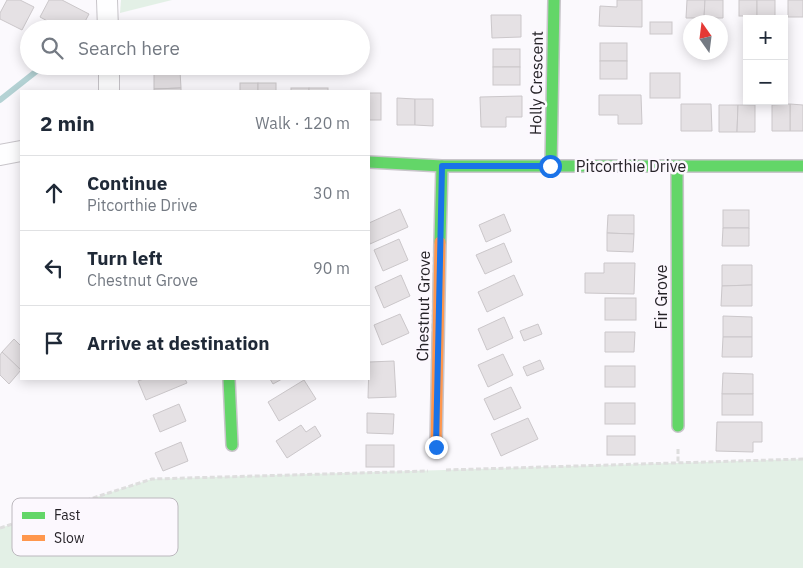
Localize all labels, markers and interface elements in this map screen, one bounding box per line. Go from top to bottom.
north arrow [683,15,728,60]
map controls [743,15,788,105]
button: + [743,15,788,60]
search box [20,20,370,75]
street label: Holly Crescent [525,31,547,135]
icon: search [38,34,66,62]
text: Search here [78,36,180,60]
button: − [743,60,788,105]
text: 2 min [40,109,95,137]
text: Walk · 120 m [255,113,350,133]
route start [539,155,562,178]
street label: Pitcorthie Drive [576,156,686,176]
text: Continue [87,171,167,195]
icon: ahead [40,179,68,207]
text: 30 m [313,183,350,203]
text: Pitcorthie Drive [87,195,198,215]
text: Turn left [87,246,163,270]
street label: Chestnut Grove [412,250,434,362]
icon: left [40,254,68,282]
text: 90 m [313,258,350,278]
street label: Fir Grove [651,264,671,329]
text: Chestnut Grove [87,270,198,290]
icon: arrive [40,329,68,357]
text: Arrive at destination [87,331,270,355]
route end [425,436,448,459]
legend [12,498,178,556]
text: Fast [54,506,80,524]
text: Slow [54,529,85,547]

